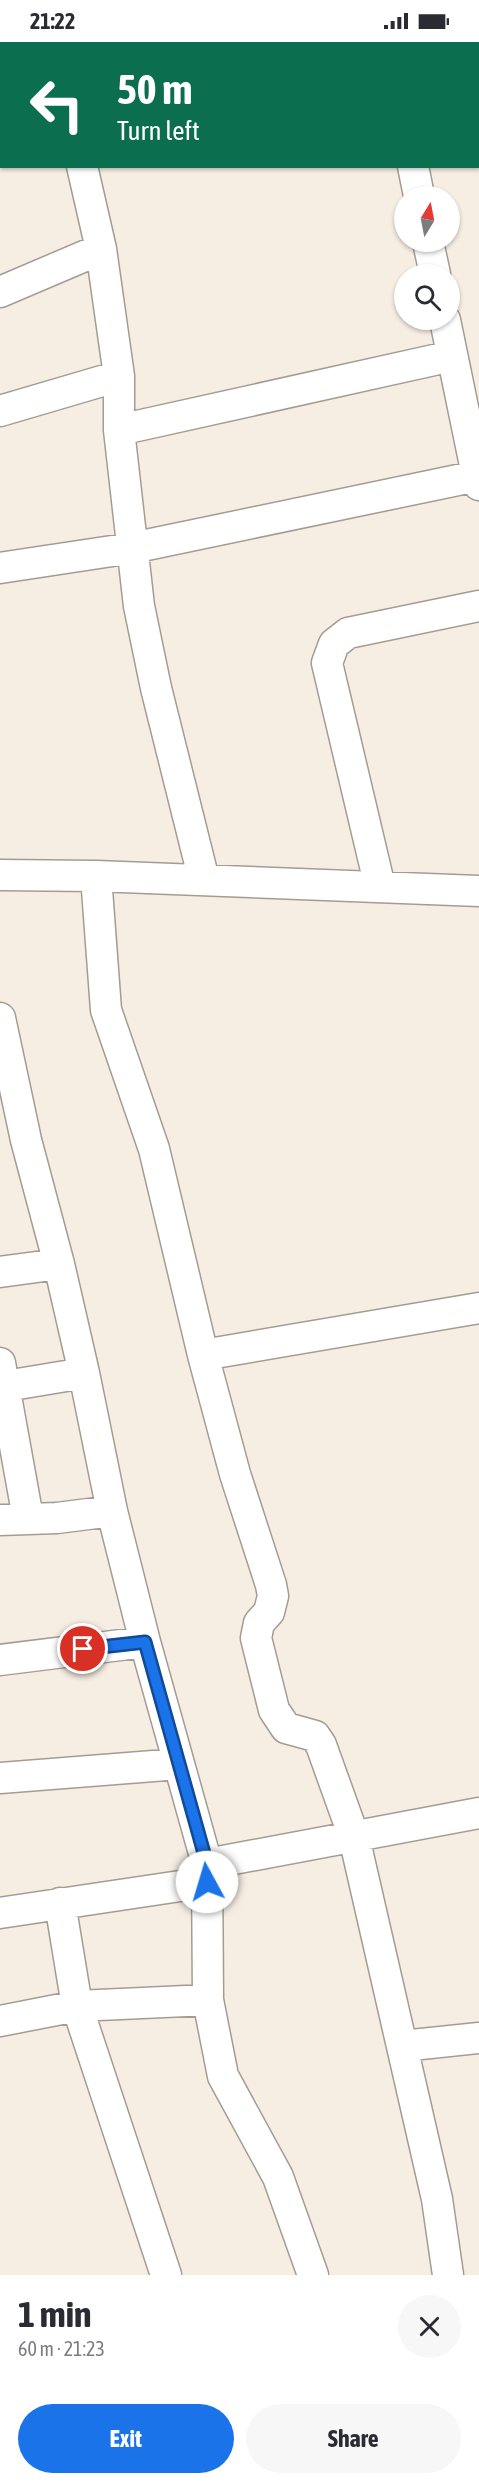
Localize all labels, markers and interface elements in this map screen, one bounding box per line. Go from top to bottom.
text: 21:22 [30,8,75,34]
text: 50 m [117,65,192,113]
icon: left [18,66,96,144]
text: Turn left [117,115,200,146]
north arrow [394,186,460,252]
map controls [394,186,460,330]
button: search [394,264,460,330]
pin [57,1623,108,1674]
icon: arrive [66,1632,99,1665]
position arrow [175,1850,239,1914]
text: 1 min [18,2293,92,2335]
button: close [398,2295,461,2358]
text: 60 m · 21:23 [18,2337,105,2360]
button: Exit [18,2404,234,2473]
button: Share [246,2404,461,2473]

